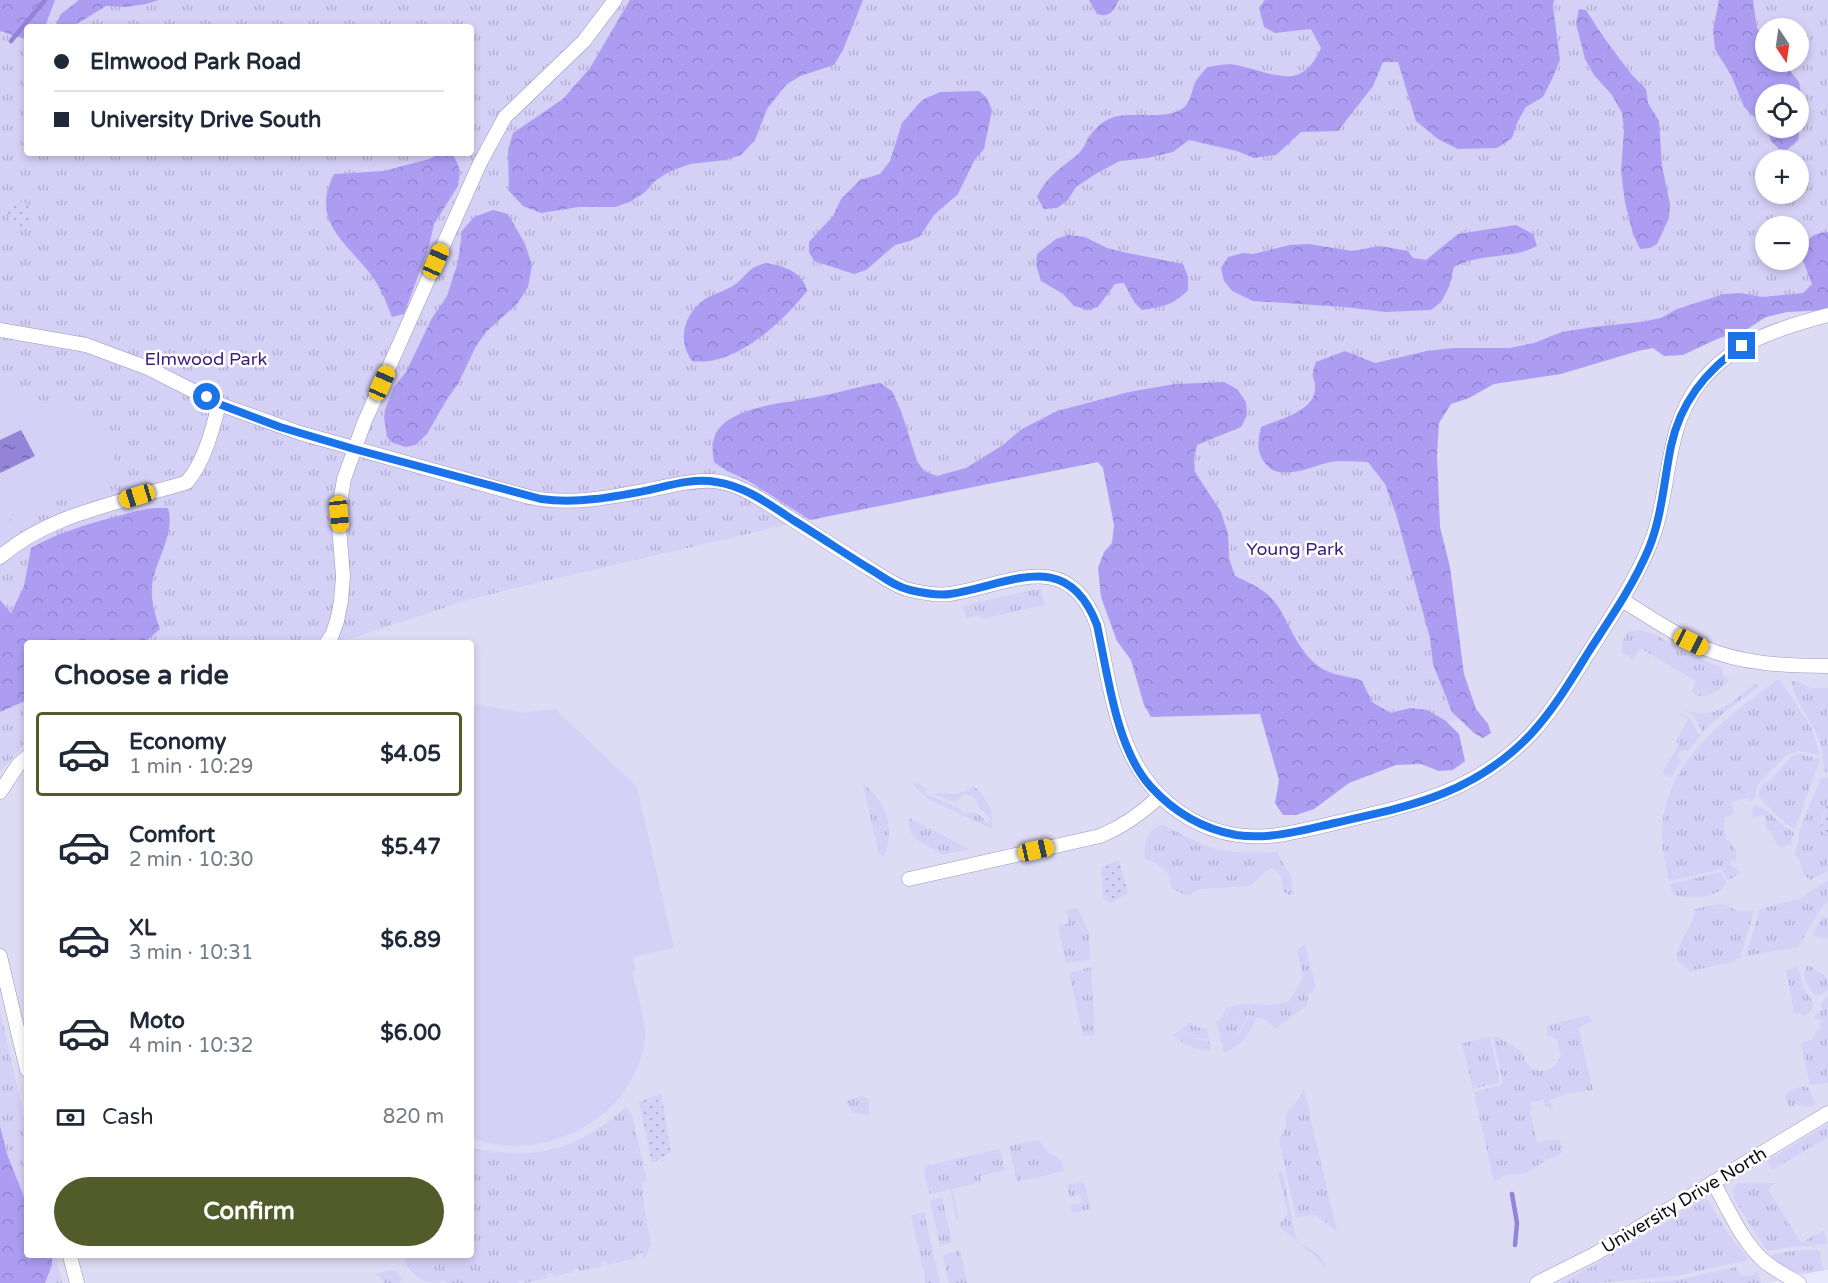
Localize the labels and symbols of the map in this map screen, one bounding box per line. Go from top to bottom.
north arrow [1755,18,1809,72]
car [420,241,452,281]
route end [1728,332,1755,359]
park label: Elmwood Park [145,348,268,370]
car [366,363,398,403]
route start [193,383,220,410]
car [117,482,157,510]
car [328,495,350,533]
park label: Young Park [1246,538,1344,560]
car [1671,626,1711,658]
car [1016,837,1056,863]
street label: University Drive North [1598,1142,1770,1258]

